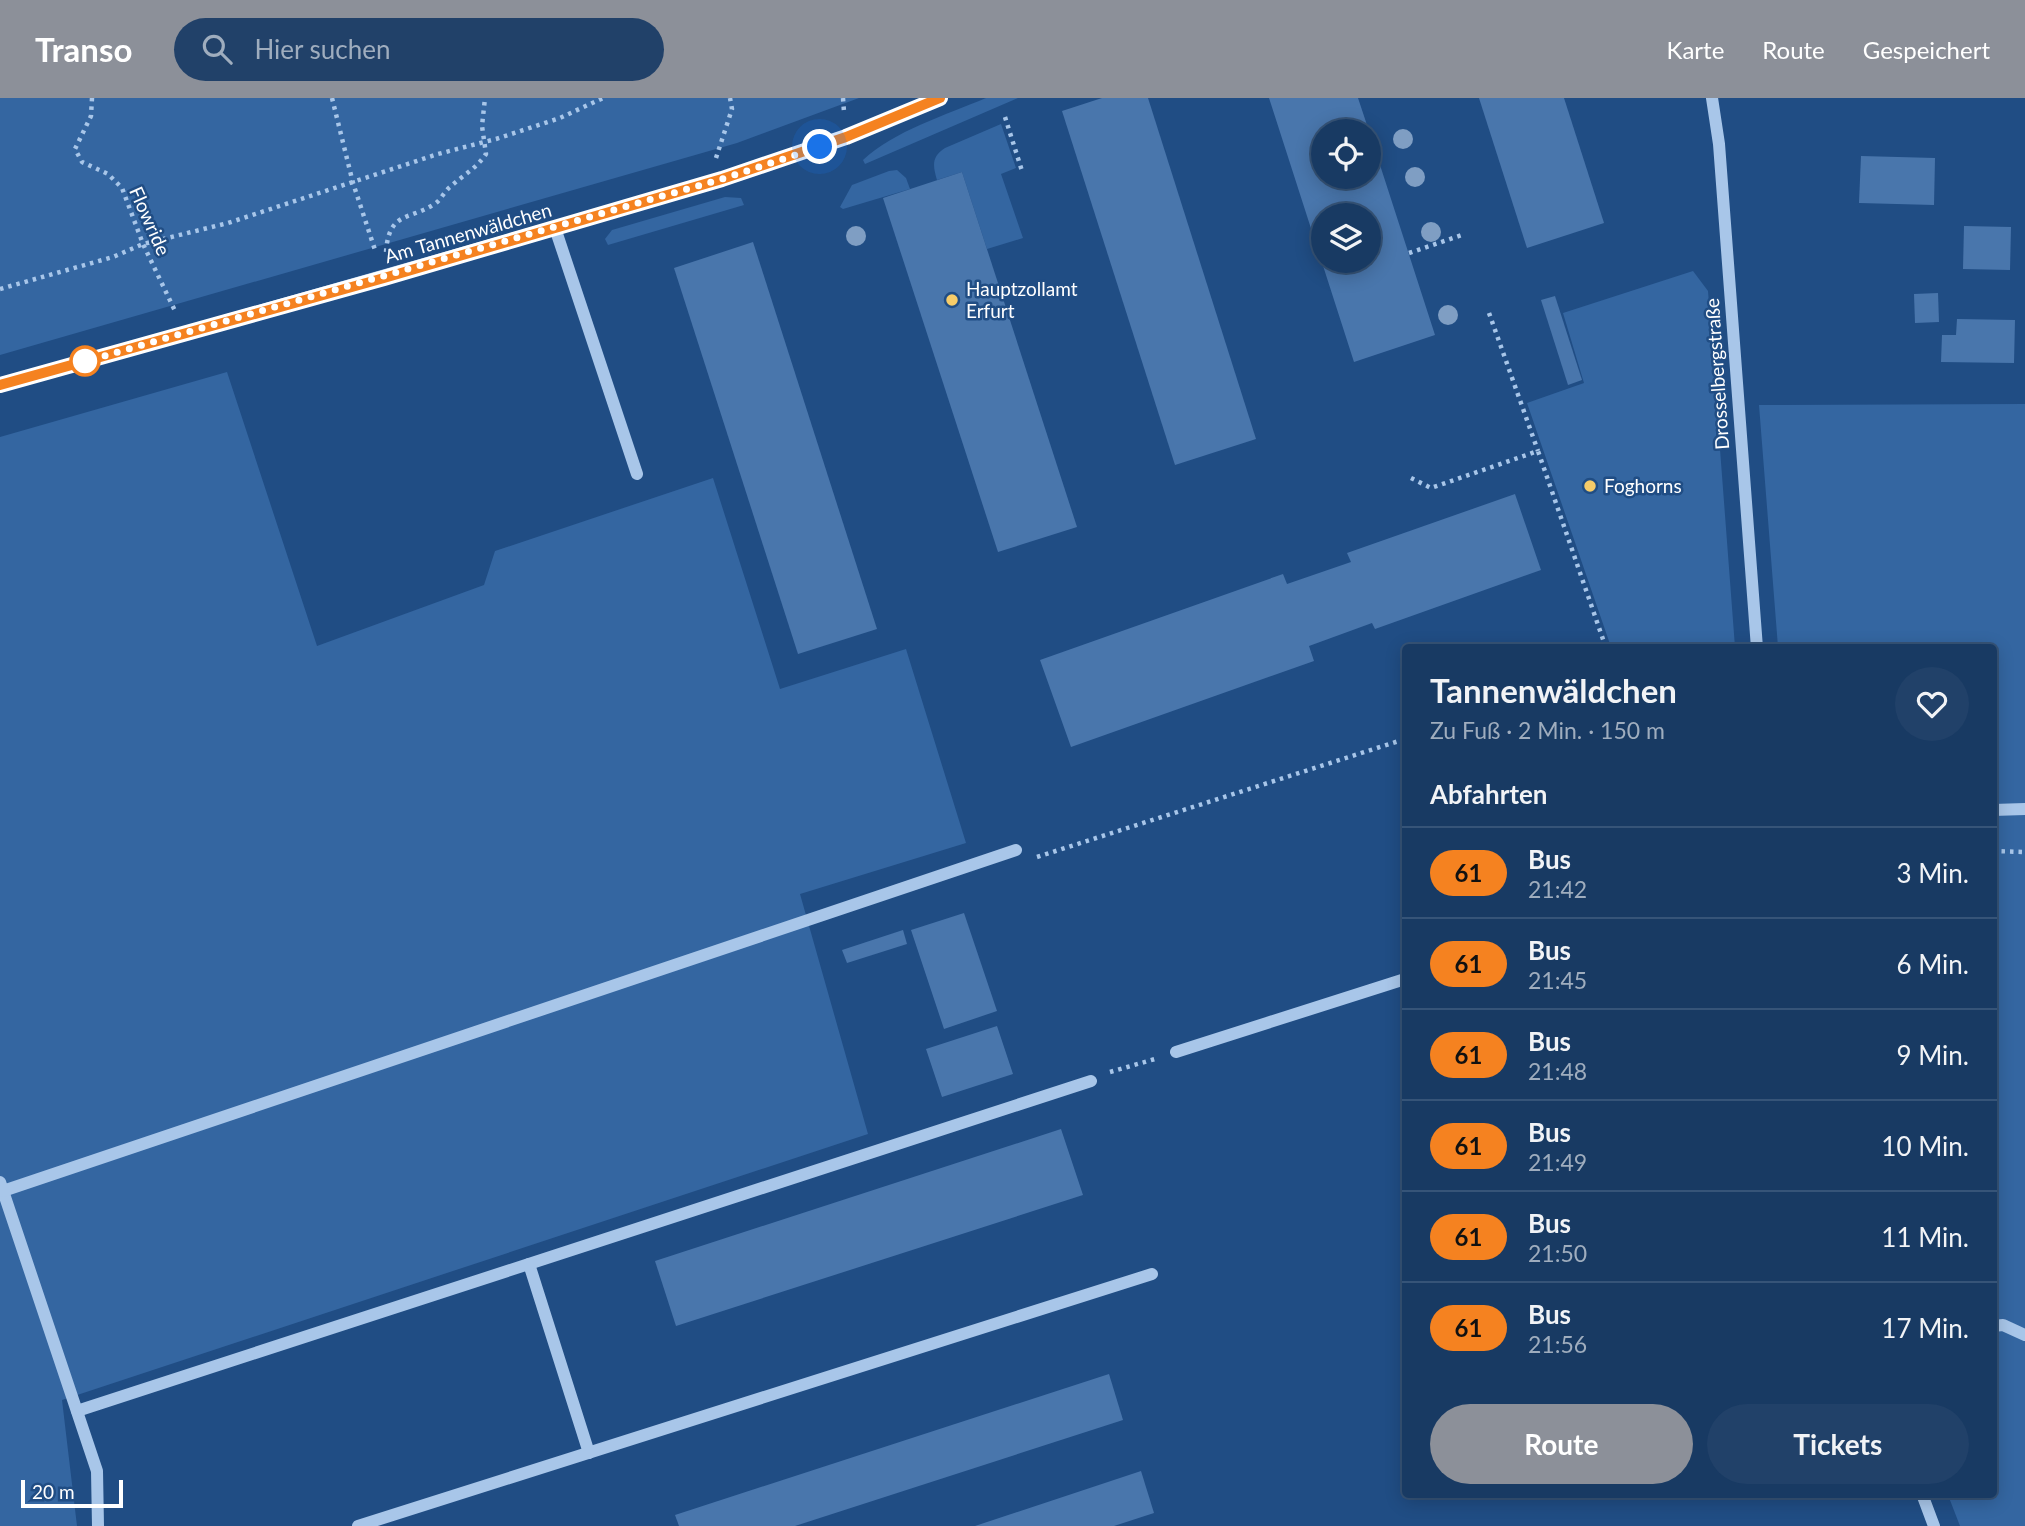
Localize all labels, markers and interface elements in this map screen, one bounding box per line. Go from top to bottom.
search box [174,18,664,81]
text: Transo [35,29,132,69]
icon: search [198,30,236,68]
text: Hier suchen [254,33,391,65]
text: Karte [1667,35,1724,64]
text: Route [1762,35,1825,64]
text: Gespeichert [1863,35,1990,64]
map controls [1311,119,1381,273]
button: locate [1311,119,1381,189]
your location [802,129,837,164]
street label: Flowride [125,183,176,259]
street label: Am Tannenwäldchen [382,198,554,267]
button: layers [1311,203,1381,273]
place label: Hauptzollamt Erfurt [966,277,1078,322]
marker: Hauptzollamt Erfurt [944,292,960,308]
street label: Drosselbergstraße [1700,297,1733,451]
unlabelled marker [70,346,100,376]
place label: Foghorns [1604,474,1682,497]
marker: Foghorns [1582,478,1598,494]
button: heart [1895,667,1969,741]
text: Tannenwäldchen [1430,670,1677,710]
text: Zu Fuß · 2 Min. · 150 m [1430,716,1665,744]
text: Abfahrten [1430,778,1548,810]
text: Bus [1528,843,1571,875]
text: 3 Min. [1896,857,1969,889]
text: 61 [1455,858,1482,887]
text: 21:42 [1528,875,1587,903]
text: Bus [1528,934,1571,966]
text: 6 Min. [1896,948,1969,980]
text: 61 [1455,949,1482,978]
text: 21:45 [1528,966,1587,994]
text: Bus [1528,1025,1571,1057]
text: 9 Min. [1896,1039,1969,1071]
text: 61 [1455,1040,1482,1069]
text: 21:48 [1528,1057,1587,1085]
text: Bus [1528,1116,1571,1148]
text: 10 Min. [1881,1130,1969,1162]
text: 61 [1455,1131,1482,1160]
text: 21:49 [1528,1148,1587,1176]
text: Bus [1528,1207,1571,1239]
text: 11 Min. [1881,1221,1969,1253]
text: 61 [1455,1222,1482,1251]
text: 21:50 [1528,1239,1587,1267]
text: Bus [1528,1298,1571,1330]
text: 17 Min. [1881,1312,1969,1344]
text: 61 [1455,1313,1482,1342]
text: 21:56 [1528,1330,1587,1358]
button: Route [1430,1404,1693,1484]
button: Tickets [1707,1404,1969,1484]
scale bar [21,1477,122,1509]
text: 20 m [32,1480,75,1503]

